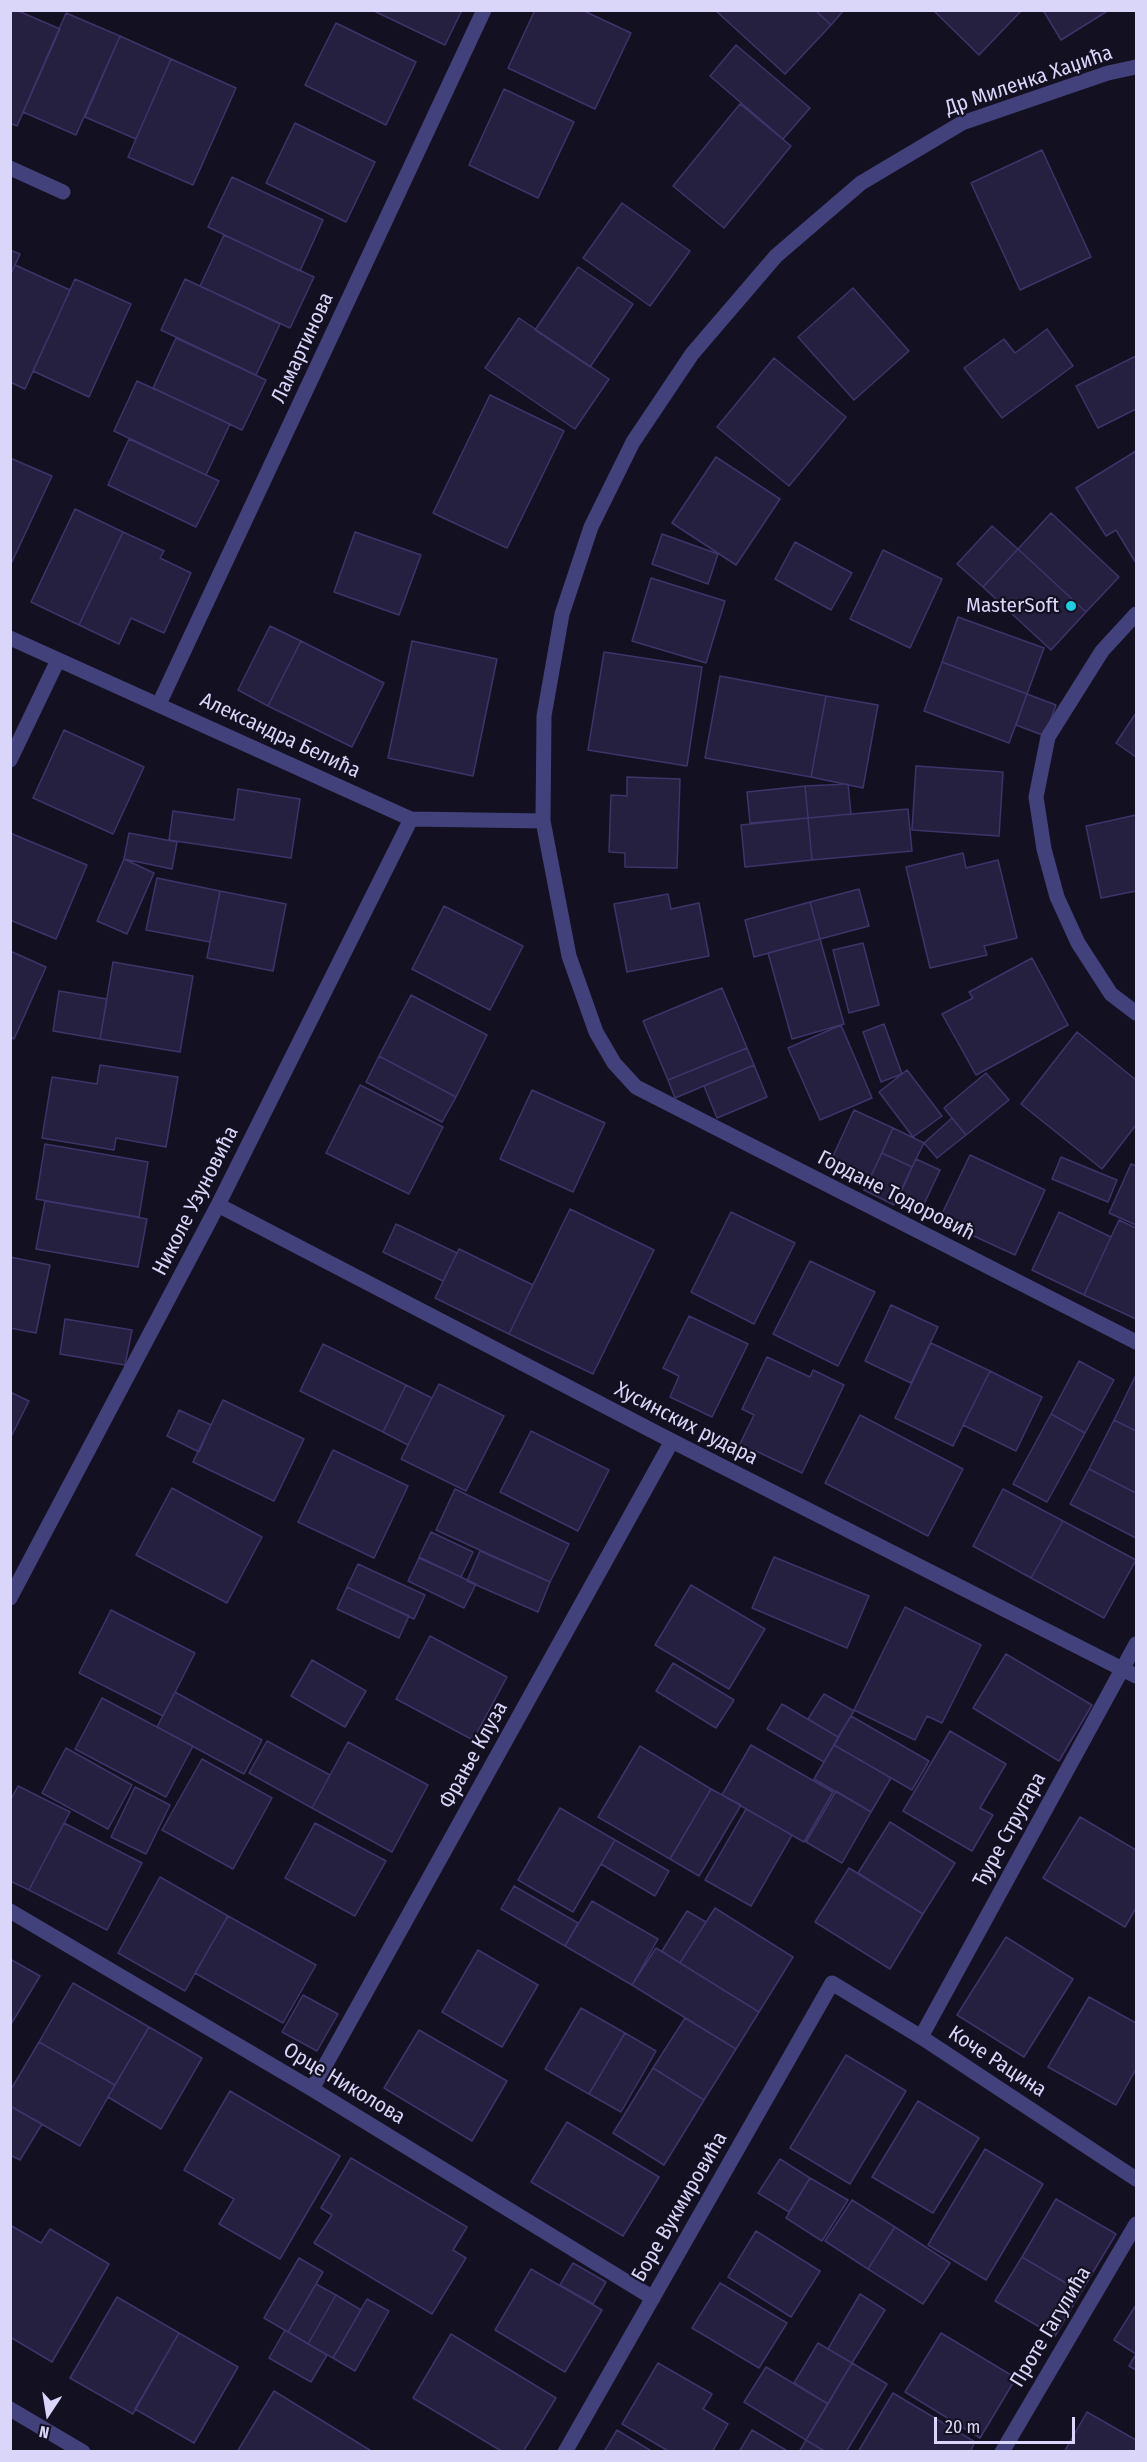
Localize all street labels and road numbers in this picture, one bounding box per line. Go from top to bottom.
street label: Др Миленка Хаџића [942,41,1116,121]
street label: Ламартинова [266,289,340,407]
street label: Александра Белића [196,688,364,784]
street label: Николе Узуновића [148,1122,244,1280]
street label: Гордане Тодоровић [813,1145,979,1247]
street label: Хусинских рудара [610,1377,762,1471]
street label: Фрање Клуза [434,1697,514,1813]
street label: Ђуре Стругара [968,1768,1052,1892]
street label: Коче Рацина [943,2021,1051,2103]
street label: Орце Николова [279,2038,409,2130]
street label: Боре Вукмировића [627,2128,733,2286]
street label: Проте Гагулића [1005,2262,1097,2392]

